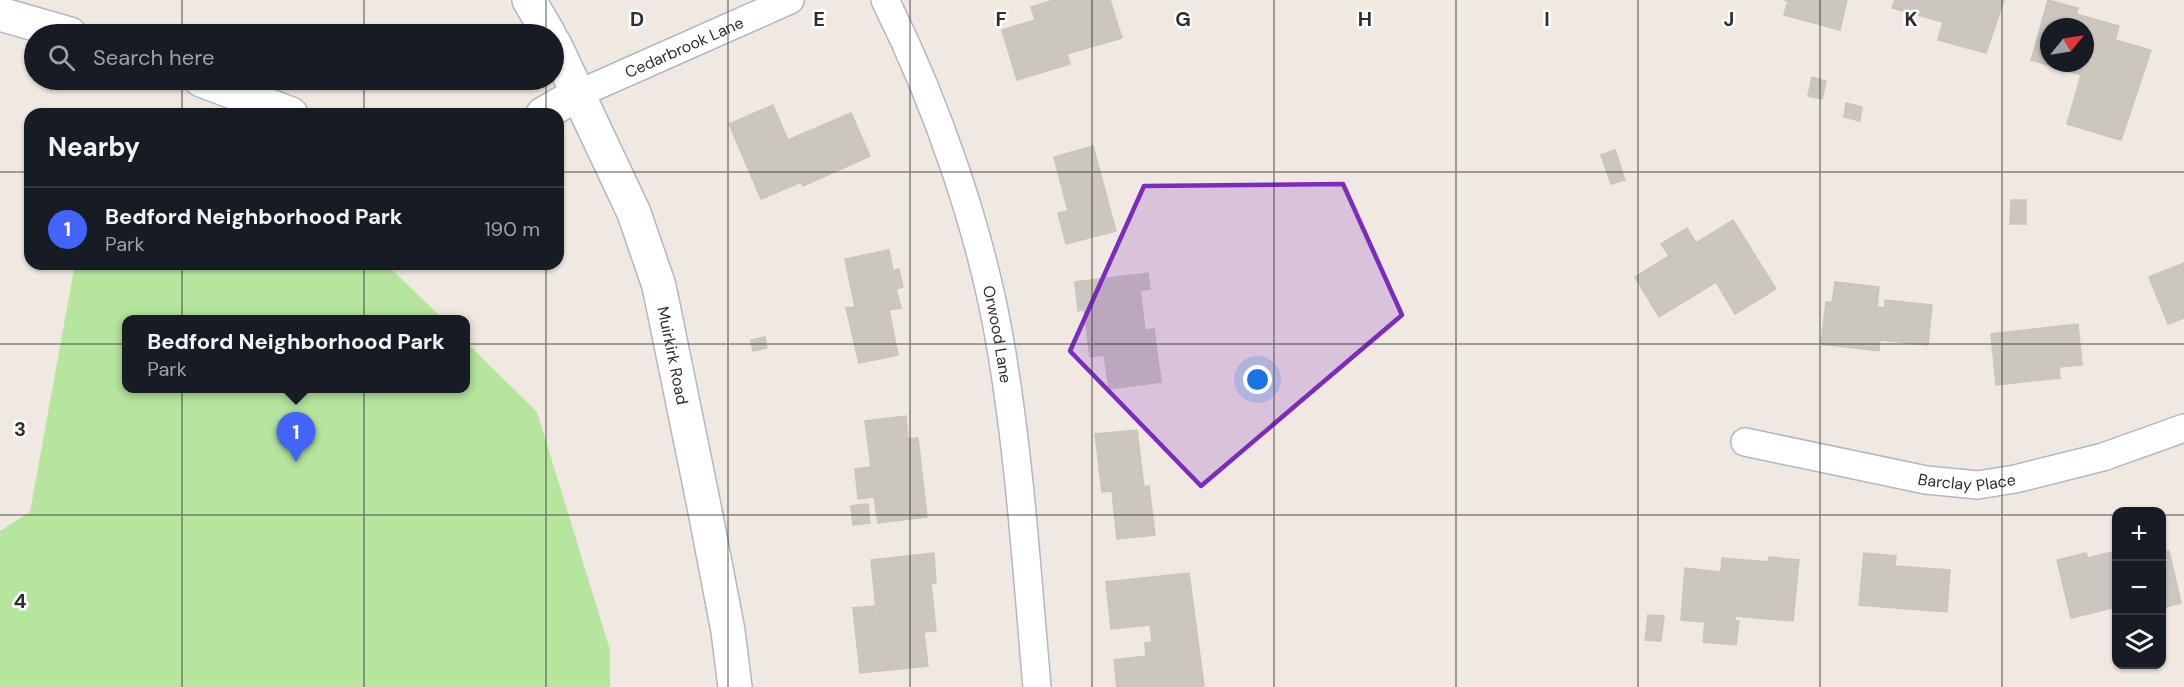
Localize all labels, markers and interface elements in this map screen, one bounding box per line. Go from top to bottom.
text: D [630,6,644,32]
text: E [813,6,825,32]
text: F [995,6,1007,32]
text: G [1175,6,1191,32]
text: H [1358,6,1372,32]
text: I [1544,6,1550,32]
text: J [1724,6,1734,32]
text: K [1904,6,1918,32]
street label: Cedarbrook Lane [622,12,747,83]
north arrow [2040,18,2094,72]
search box [24,24,564,90]
icon: search [45,41,78,74]
text: Search here [93,43,214,72]
text: Nearby [48,130,140,164]
text: Bedford Neighborhood Park [105,202,403,231]
text: 1 [64,216,71,242]
text: 190 m [484,216,540,242]
text: Park [105,231,145,257]
street label: Orwood Lane [978,284,1016,385]
street label: Muirkirk Road [652,305,693,407]
popup [122,315,470,393]
text: Bedford Neighborhood Park [147,327,445,356]
text: Park [147,356,187,382]
your location [1243,365,1272,394]
pin: 1 [276,412,316,462]
text: 3 [14,416,26,442]
street label: Barclay Place [1916,469,2017,496]
map controls [2112,507,2166,669]
button: + [2112,507,2166,561]
button: − [2112,561,2166,615]
text: 4 [14,588,27,614]
button: layers [2112,615,2166,669]

